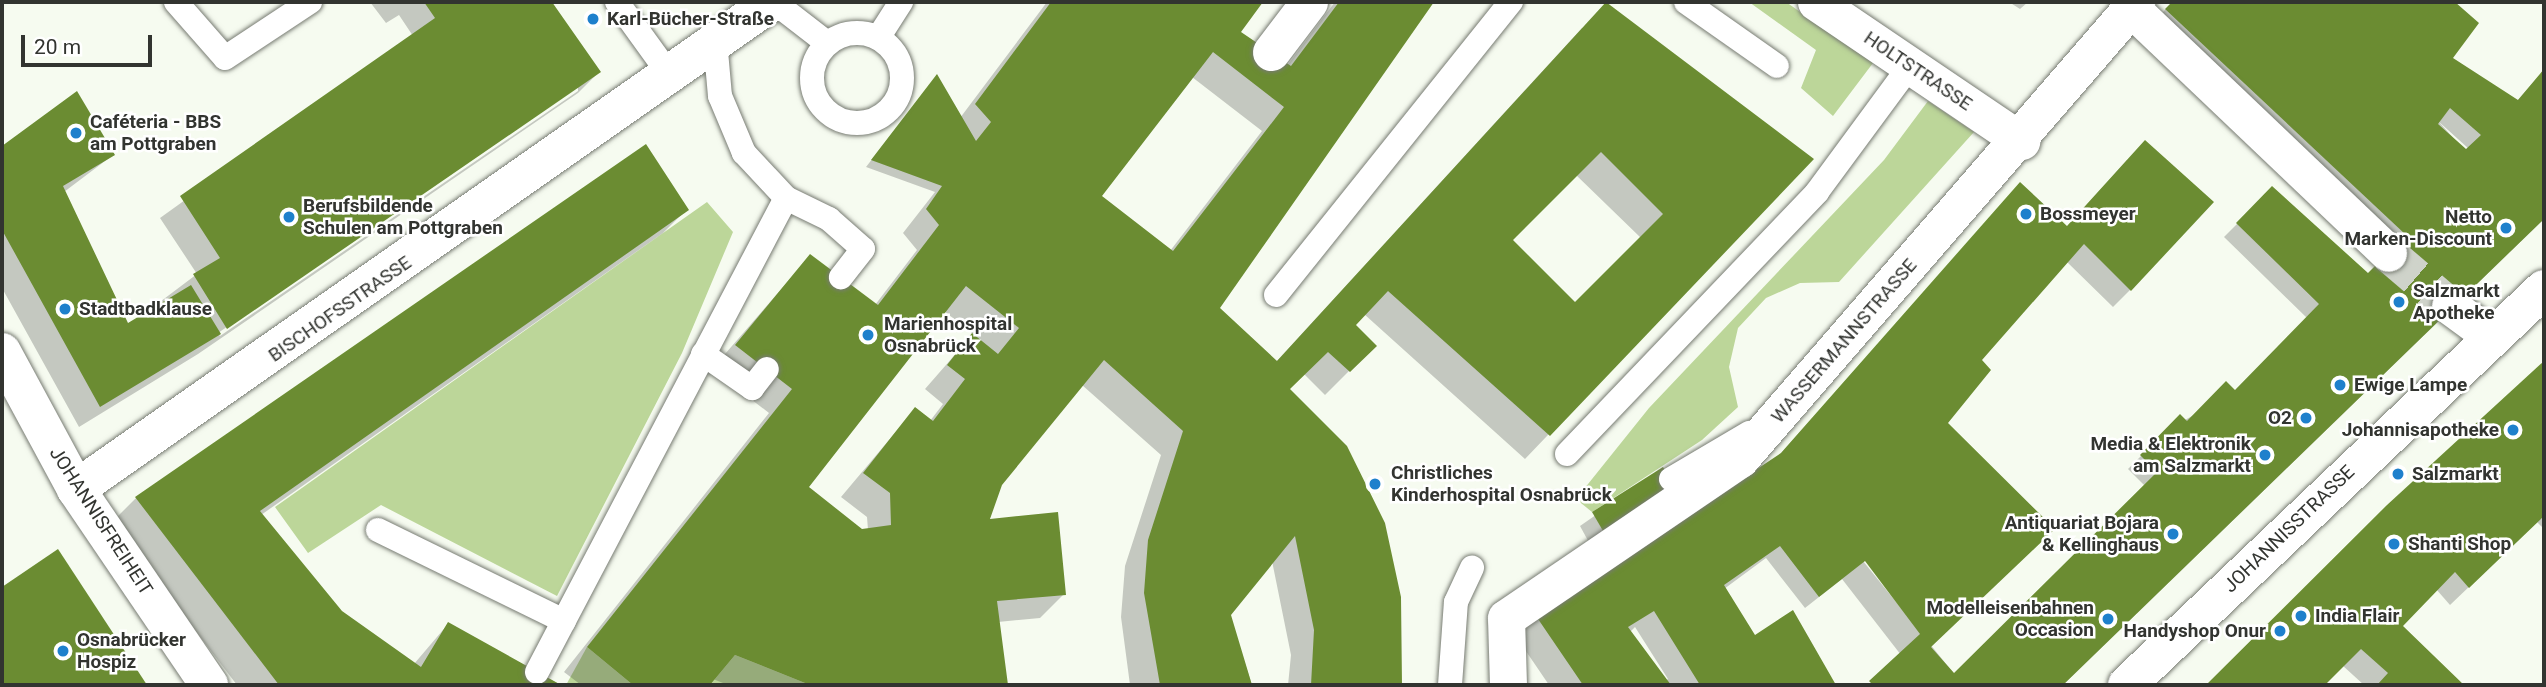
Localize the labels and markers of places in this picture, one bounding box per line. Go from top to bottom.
place label: Karl-Bücher-Straße [607,8,774,30]
marker: Karl-Bücher-Straße [585,11,601,27]
place label: Caféteria - BBS am Pottgraben [90,111,221,155]
marker: Caféteria - BBS am Pottgraben [68,125,84,141]
place label: Berufsbildende Schulen am Pottgraben [303,195,503,239]
place label: Bossmeyer [2040,203,2136,225]
marker: Bossmeyer [2018,206,2034,222]
place label: Netto Marken-Discount [2344,206,2492,250]
marker: Berufsbildende Schulen am Pottgraben [281,209,297,225]
marker: Netto Marken-Discount [2498,220,2514,236]
place label: Salzmarkt Apotheke [2413,280,2500,324]
marker: Salzmarkt Apotheke [2391,294,2407,310]
place label: Stadtbadklause [79,298,212,320]
marker: Stadtbadklause [57,301,73,317]
place label: Marienhospital Osnabrück [884,313,1012,357]
marker: Marienhospital Osnabrück [858,325,878,345]
place label: Ewige Lampe [2354,374,2467,396]
marker: Ewige Lampe [2332,377,2348,393]
place label: O2 [2268,407,2292,429]
marker: O2 [2298,410,2314,426]
place label: Johannisapotheke [2342,419,2499,441]
marker: Johannisapotheke [2505,422,2521,438]
place label: Media & Elektronik am Salzmarkt [2090,433,2251,477]
marker: Media & Elektronik am Salzmarkt [2257,447,2273,463]
place label: Christliches Kinderhospital Osnabrück [1391,462,1612,506]
place label: Salzmarkt [2412,463,2499,485]
marker: Salzmarkt [2390,466,2406,482]
marker: Christliches Kinderhospital Osnabrück [1365,474,1385,494]
place label: Antiquariat Bojara & Kellinghaus [2005,512,2159,556]
marker: Antiquariat Bojara & Kellinghaus [2165,526,2181,542]
place label: Shanti Shop [2408,533,2511,555]
marker: Shanti Shop [2386,536,2402,552]
place label: Modelleisenbahnen Occasion [1927,597,2094,641]
place label: India Flair [2315,605,2399,627]
marker: India Flair [2293,608,2309,624]
marker: Modelleisenbahnen Occasion [2100,611,2116,627]
place label: Handyshop Onur [2124,620,2266,642]
marker: Handyshop Onur [2272,623,2288,639]
place label: Osnabrücker Hospiz [77,629,186,673]
marker: Osnabrücker Hospiz [55,643,71,659]

